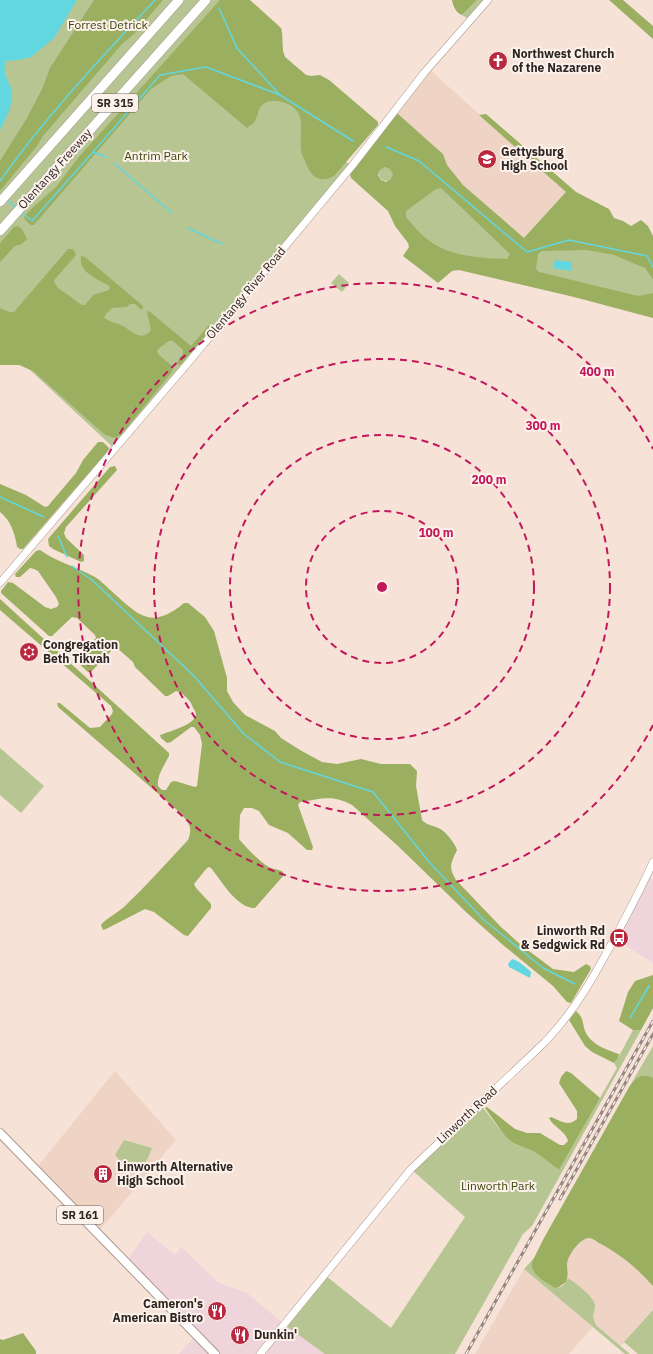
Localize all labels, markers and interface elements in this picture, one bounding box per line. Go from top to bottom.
park label: Forrest Detrick [68,17,149,32]
place label: Northwest Church of the Nazarene [512,46,614,75]
church icon: Northwest Church of the Nazarene [487,50,509,72]
road number: SR 315 [92,94,138,112]
street label: Olentangy Freeway [15,125,95,212]
place label: Gettysburg High School [501,144,568,173]
park label: Antrim Park [124,148,189,163]
school or university icon: Gettysburg High School [476,148,498,170]
street label: Olentangy River Road [203,244,289,342]
text: 400 m [579,364,615,379]
text: 300 m [525,418,561,433]
text: 200 m [471,472,507,487]
text: 100 m [418,525,454,540]
centre of rings [375,580,389,594]
place label: Congregation Beth Tikvah [43,637,118,666]
synagogue icon: Congregation Beth Tikvah [18,641,40,663]
place label: Linworth Rd & Sedgwick Rd [521,923,605,952]
bus stop icon: Linworth Rd & Sedgwick Rd [608,927,630,949]
street label: Linworth Road [433,1083,500,1147]
place label: Linworth Alternative High School [117,1159,233,1188]
building icon: Linworth Alternative High School [92,1163,114,1185]
park label: Linworth Park [461,1178,536,1193]
road number: SR 161 [57,1206,103,1224]
place label: Cameron's American Bistro [112,1296,203,1325]
restaurant icon: Cameron's American Bistro [206,1300,228,1322]
restaurant icon: Dunkin' [229,1324,251,1346]
place label: Dunkin' [254,1327,297,1342]

